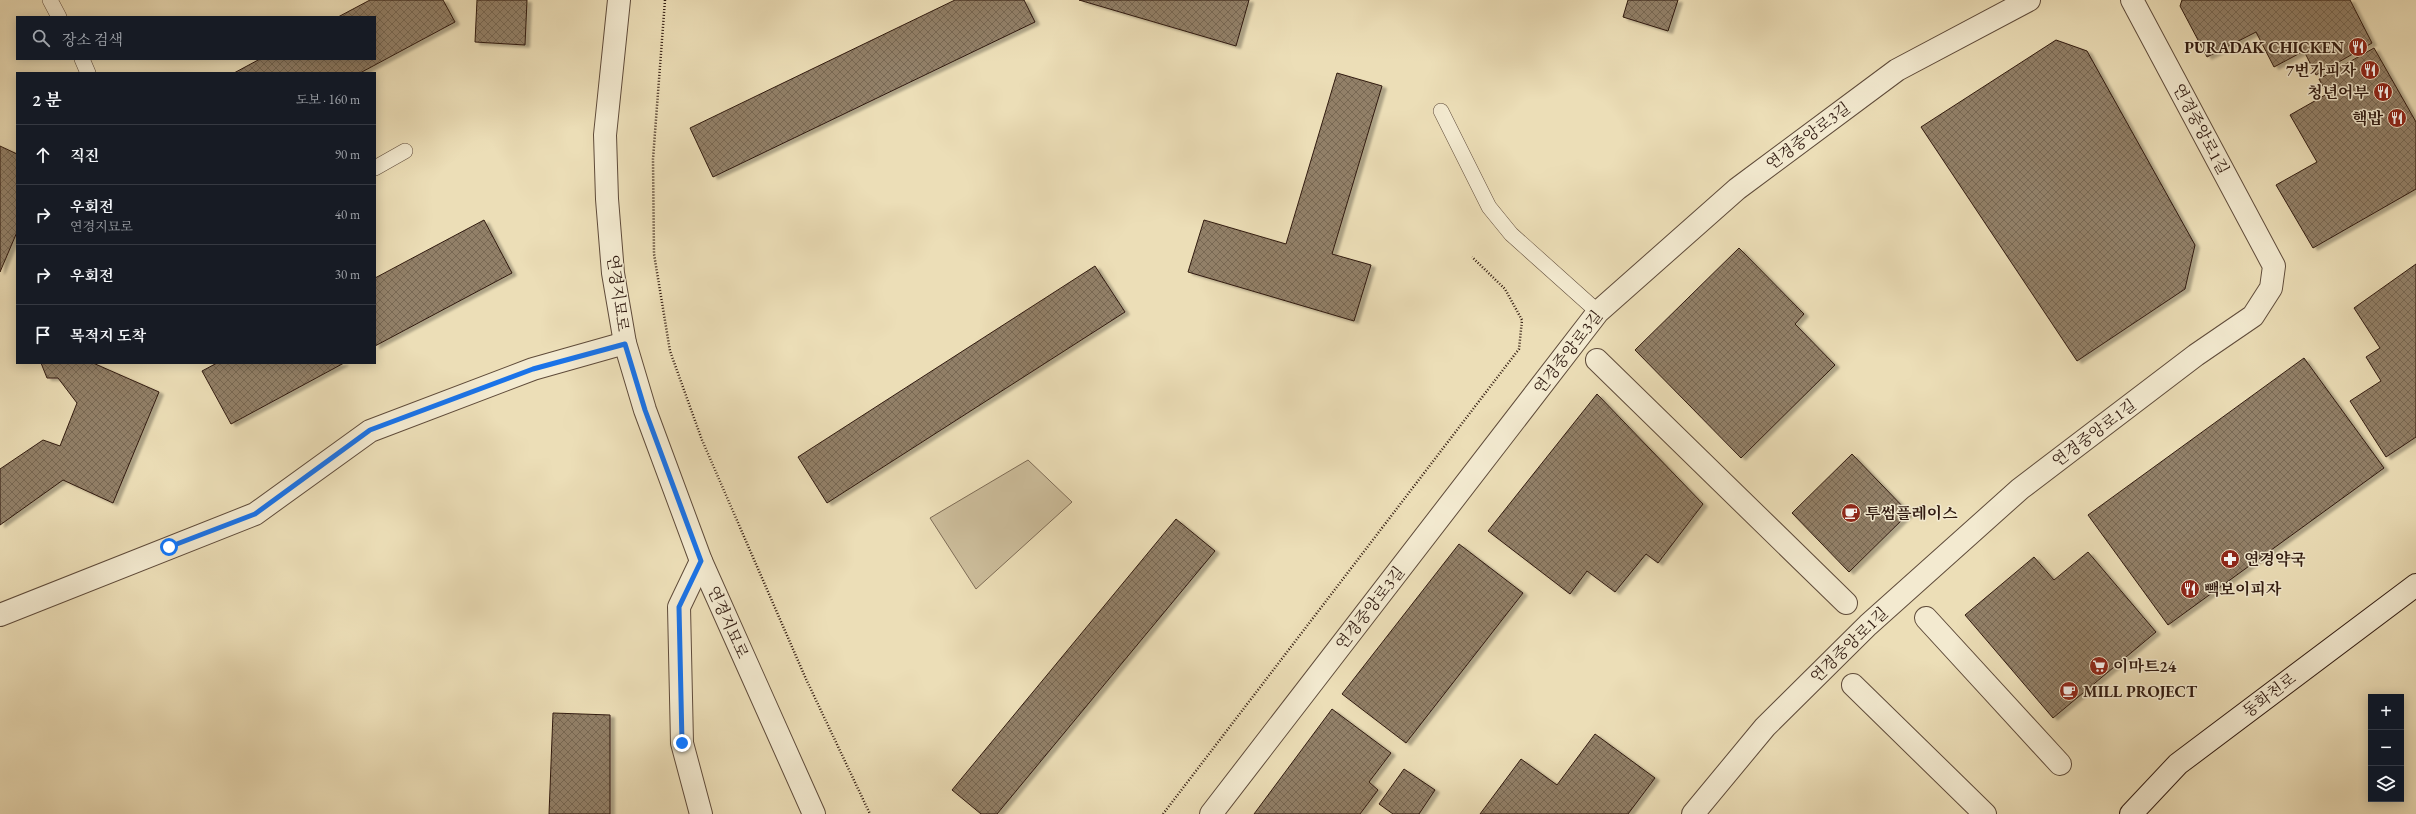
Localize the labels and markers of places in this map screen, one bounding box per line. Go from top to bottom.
restaurant icon: PURADAK CHICKEN [2347,36,2369,58]
place label: PURADAK CHICKEN [2184,37,2344,58]
restaurant icon: 7번가피자 [2359,59,2381,81]
place label: 7번가피자 [2286,60,2357,81]
restaurant icon: 청년어부 [2372,81,2394,103]
place label: 청년어부 [2307,82,2370,103]
restaurant icon: 핵밥 [2386,107,2408,129]
place label: 핵밥 [2352,108,2384,129]
cafe icon: 투썸플레이스 [1840,502,1862,524]
place label: 투썸플레이스 [1865,503,1958,524]
pharmacy icon: 연경약국 [2219,548,2241,570]
place label: 연경약국 [2244,549,2306,570]
restaurant icon: 빽보이피자 [2179,578,2201,600]
place label: 빽보이피자 [2204,579,2282,600]
supermarket icon: 이마트24 [2088,655,2110,677]
place label: 이마트24 [2113,656,2177,677]
cafe icon: MILL PROJECT [2058,680,2080,702]
place label: MILL PROJECT [2083,681,2198,702]

